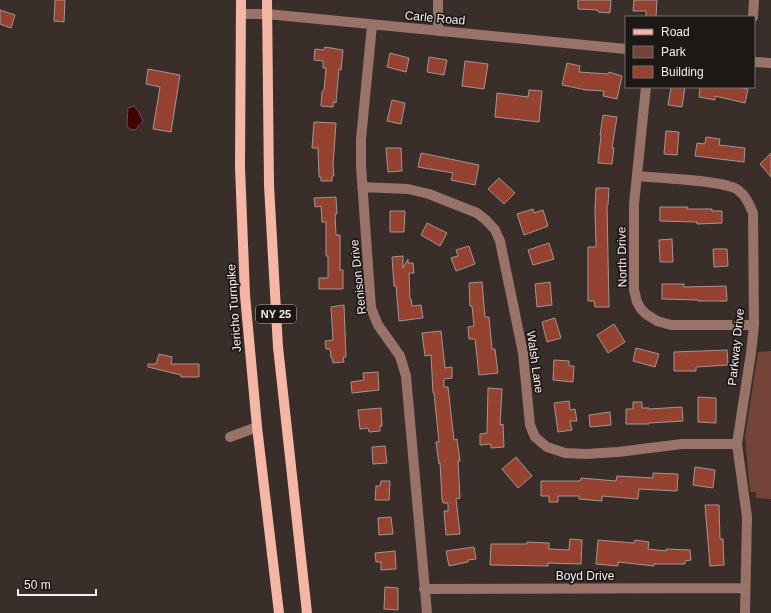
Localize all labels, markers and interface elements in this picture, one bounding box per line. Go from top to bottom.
street label: Carle Road [404,8,466,28]
legend [625,16,755,88]
text: Road [661,25,690,39]
text: Park [661,45,687,59]
text: Building [661,65,704,79]
street label: North Drive [614,226,630,287]
street label: Renison Drive [347,238,369,315]
street label: Jericho Turnpike [224,263,244,352]
road number: NY 25 [256,305,296,323]
street label: Parkway Drive [725,307,747,386]
street label: Walsh Lane [524,330,546,394]
street label: Boyd Drive [556,569,615,583]
scale bar [18,571,96,597]
text: 50 m [24,578,51,592]

